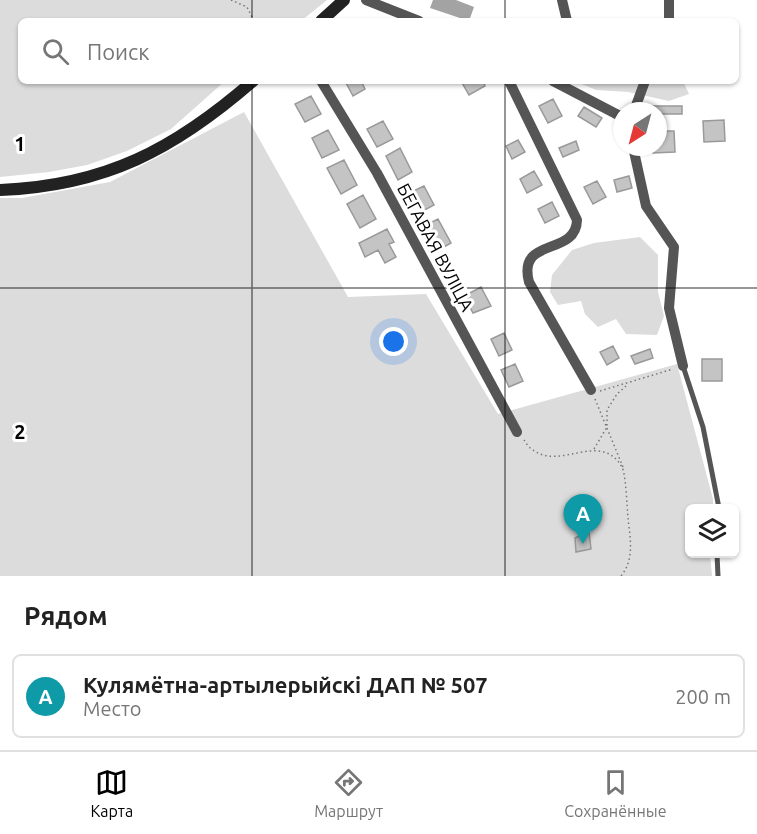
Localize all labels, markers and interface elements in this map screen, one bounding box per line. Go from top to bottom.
search box [18,18,739,84]
icon: search [39,35,72,68]
text: Поиск [87,39,150,64]
north arrow [613,102,667,156]
text: 1 [14,132,26,155]
street label: БЕГАВАЯ ВУЛІЦА [394,180,478,315]
your location [379,327,408,356]
text: 2 [14,420,26,443]
pin: A [564,494,602,544]
map controls [685,504,739,558]
button: layers [685,504,739,558]
text: Рядом [24,601,108,630]
text: Кулямётна-артылерыйскі ДАП № 507 [83,672,488,697]
text: A [38,685,53,708]
text: 200 m [675,685,731,708]
text: Место [83,697,142,720]
tab: Карта [91,766,133,820]
tab: Маршрут [314,766,383,820]
tab: Сохранённые [564,766,666,820]

